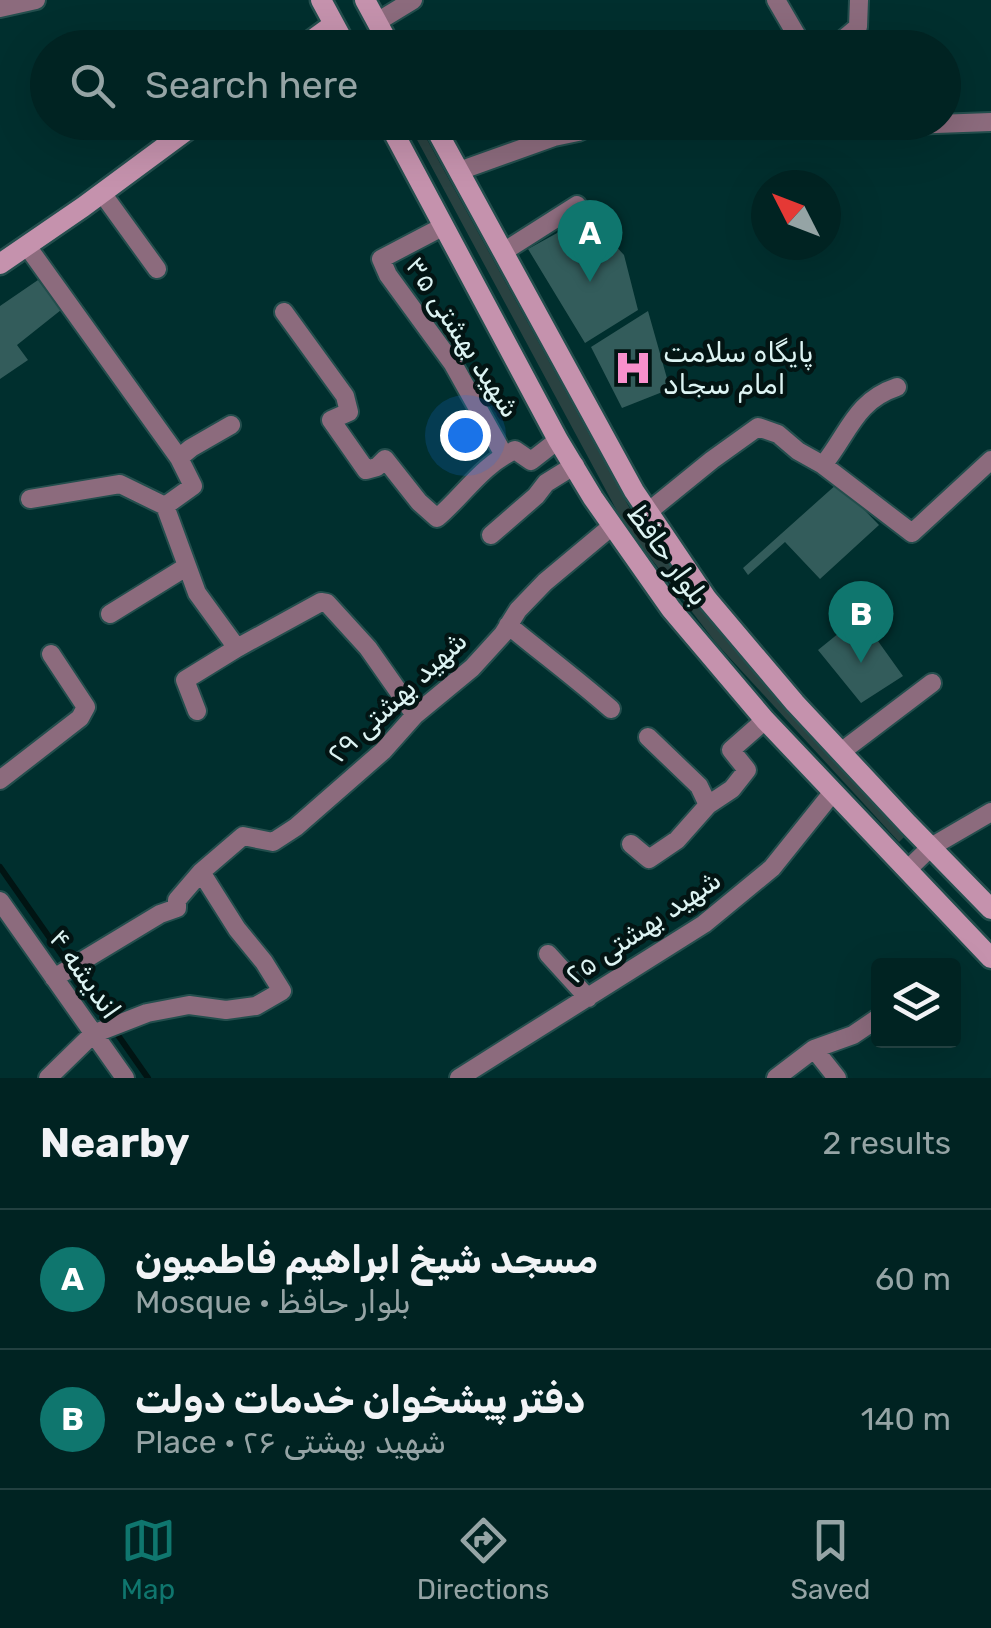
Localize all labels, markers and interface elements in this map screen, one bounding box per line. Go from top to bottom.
search box [30,30,961,140]
icon: search [65,58,120,113]
text: Search here [145,62,358,108]
north arrow [751,170,841,260]
pin: A [558,200,622,282]
street label: شهید بهشتی ۳۵ [399,250,527,424]
place label: پایگاه سلامت امام سجاد [663,336,813,403]
hospital icon: پایگاه سلامت امام سجاد [612,347,654,389]
your location [440,410,491,461]
street label: بلوار حافظ [620,498,716,612]
pin: B [828,580,894,663]
street label: شهید بهشتی ۲۹ [320,624,474,770]
street label: شهید بهشتی ۲۵ [559,863,727,991]
street label: اندیشه ۴ [42,923,128,1025]
map controls [871,958,961,1048]
button: layers [871,958,961,1048]
text: Nearby [40,1118,190,1168]
text: 2 results [822,1124,951,1162]
text: مسجد شیخ ابراهیم فاطمیون [135,1237,598,1283]
text: A [61,1260,84,1298]
text: 60 m [875,1260,951,1298]
text: Mosque · بلوار حافظ [135,1283,411,1321]
text: دفتر پیشخوان خدمات دولت [135,1377,585,1423]
text: B [61,1400,84,1438]
text: 140 m [861,1400,951,1438]
text: Place · شهید بهشتی ۲۶ [135,1423,446,1461]
tab: Map [121,1513,176,1606]
tab: Directions [417,1513,549,1606]
tab: Saved [790,1513,870,1606]

